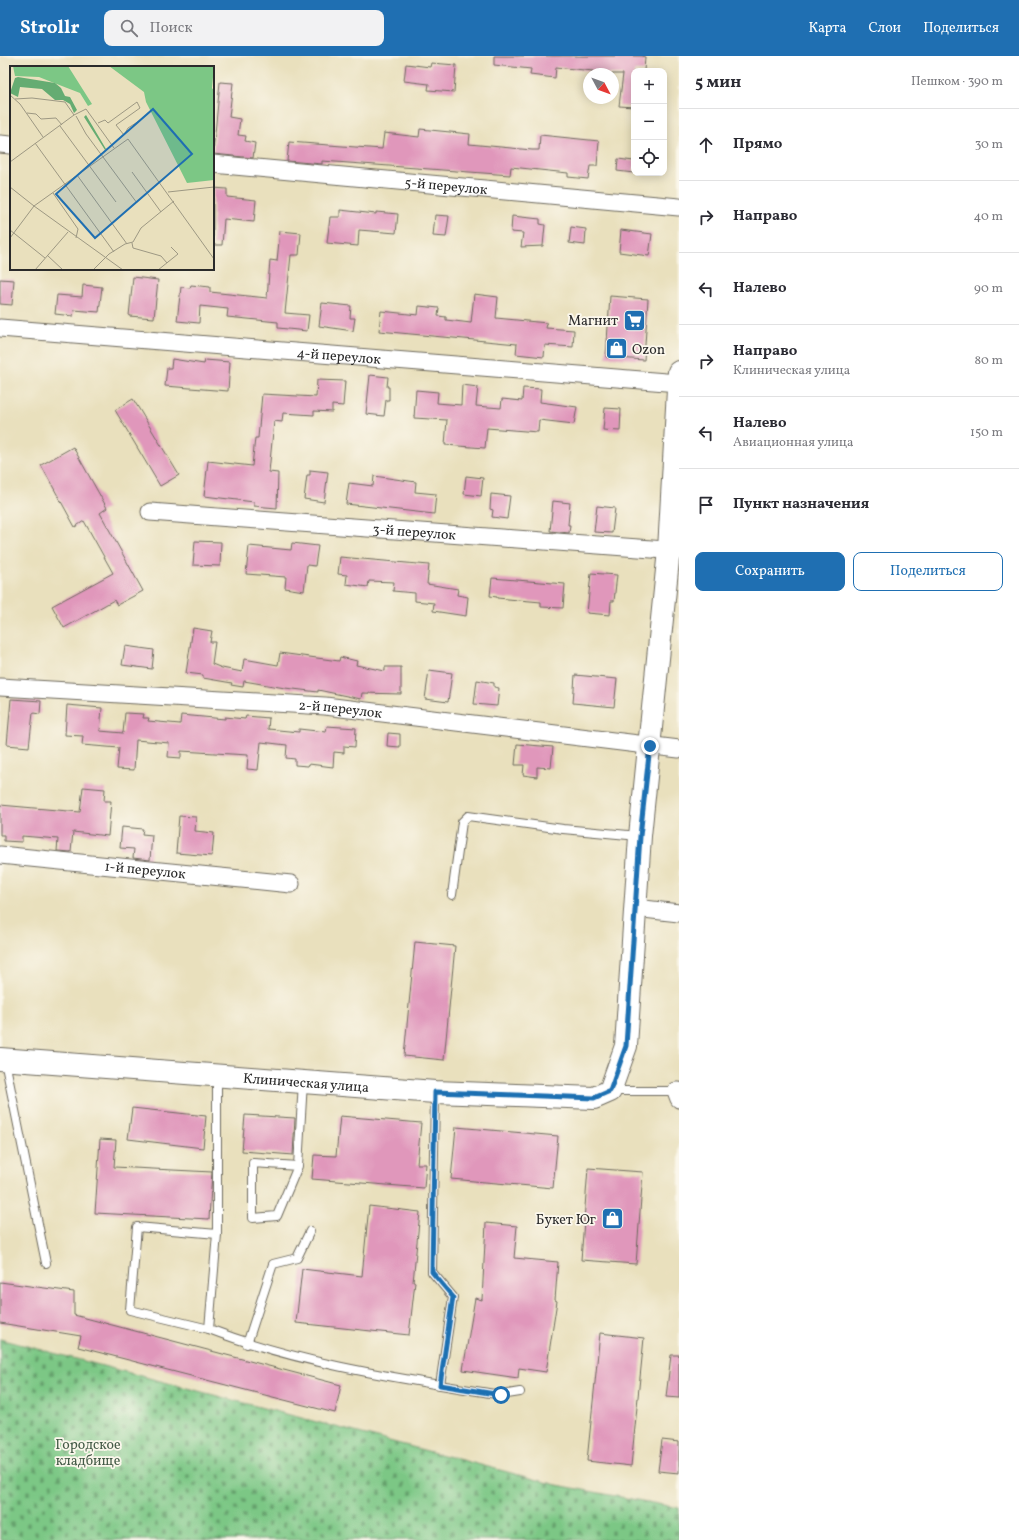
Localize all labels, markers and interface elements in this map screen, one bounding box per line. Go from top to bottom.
search box [104,10,384,46]
text: Strollr [20,15,80,41]
icon: search [118,17,140,39]
text: Поиск [150,18,192,39]
text: Карта [808,19,846,38]
text: Слои [868,19,901,38]
text: Поделиться [923,19,999,38]
inset map [10,66,214,270]
north arrow [583,68,619,104]
map controls [631,68,667,176]
button: + [631,68,667,104]
text: 5 мин [695,71,741,94]
text: Пешком · 390 m [911,73,1003,91]
button: − [631,104,667,140]
icon: ahead [695,134,717,156]
text: Прямо [733,134,782,155]
text: 30 m [975,136,1003,154]
button: locate [631,140,667,176]
street label: 5-й переулок [404,174,489,200]
icon: right [695,206,717,228]
text: Направо [733,206,797,227]
text: 40 m [974,208,1003,226]
icon: left [695,278,717,300]
text: Налево [733,278,787,299]
text: 90 m [974,280,1003,298]
supermarket icon: Магнит [621,307,647,333]
place label: Магнит [568,312,618,331]
shop icon: Ozon [603,336,629,362]
place label: Ozon [632,341,665,360]
text: Направо [733,341,797,362]
street label: 4-й переулок [296,344,382,370]
icon: right [695,350,717,372]
text: 80 m [974,352,1003,370]
text: Клиническая улица [733,362,850,380]
text: Налево [733,413,787,434]
icon: left [695,422,717,444]
text: 150 m [970,424,1003,442]
text: Авиационная улица [733,434,854,452]
icon: arrive [695,494,717,516]
text: Пункт назначения [733,494,869,515]
street label: 3-й переулок [372,520,457,546]
button: Сохранить [695,552,845,591]
button: Поделиться [853,552,1003,591]
street label: 2-й переулок [298,696,383,724]
route end [641,737,659,755]
street label: 1-й переулок [104,857,187,885]
street label: Клиническая улица [242,1069,370,1098]
shop icon: Букет Юг [599,1206,625,1232]
place label: Букет Юг [536,1211,596,1230]
route start [492,1386,510,1404]
park label: Городское кладбище [55,1436,121,1471]

